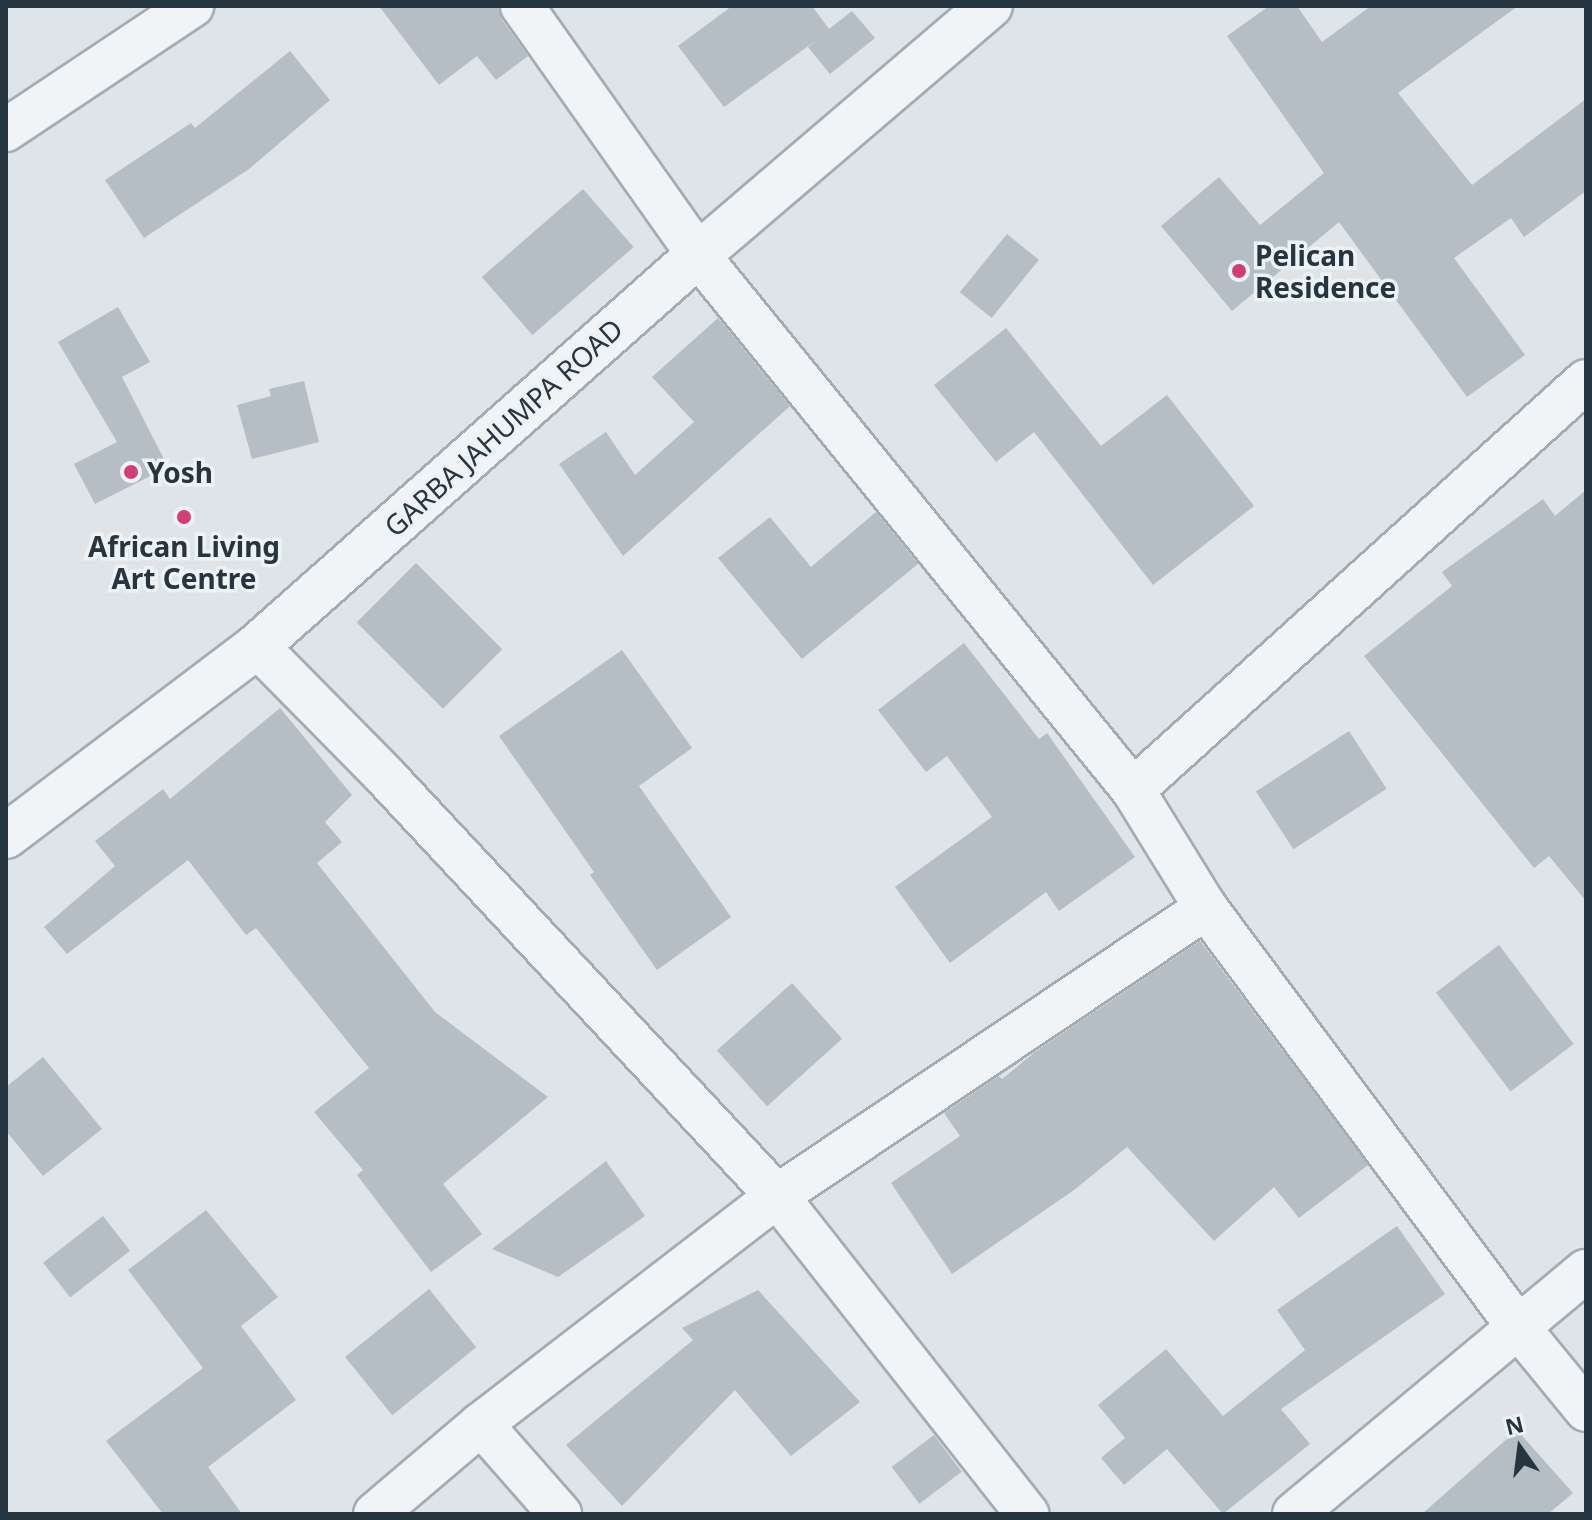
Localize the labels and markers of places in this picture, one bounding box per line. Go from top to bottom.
place label: Pelican Residence [1255,238,1396,304]
marker: Pelican Residence [1230,262,1248,280]
place label: Yosh [147,455,213,489]
marker: Yosh [122,463,140,481]
marker: African Living Art Centre [175,508,193,526]
place label: African Living Art Centre [88,529,280,595]

